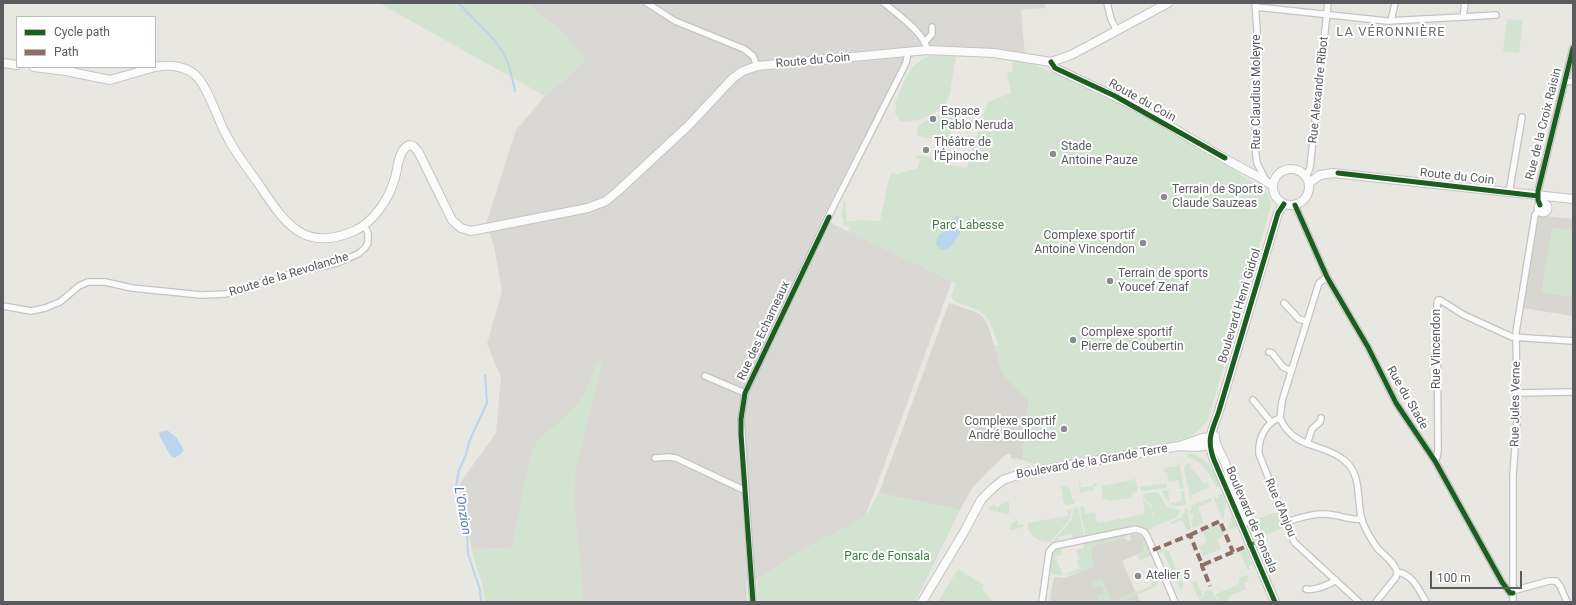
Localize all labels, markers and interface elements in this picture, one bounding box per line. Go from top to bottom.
legend [16,16,156,68]
text: Cycle path [54,25,110,39]
district label: LA VÉRONNIÈRE [1336,25,1446,41]
street label: Rue Claudius Moleyre [1250,34,1264,150]
street label: Rue Alexandre Ribot [1306,36,1332,144]
text: Path [54,45,79,59]
street label: Route du Coin [775,51,851,71]
street label: Rue de la Croix Raisin [1523,67,1565,181]
street label: Route du Coin [1106,77,1178,125]
place label: Espace Pablo Neruda [941,105,1013,133]
marker: Espace Pablo Neruda [928,114,938,124]
place label: Théâtre de l’Épinoche [934,136,991,164]
place label: Stade Antoine Pauze [1061,140,1138,168]
marker: Théâtre de l’Épinoche [921,145,931,155]
marker: Stade Antoine Pauze [1048,149,1058,159]
street label: Route du Coin [1419,166,1495,188]
place label: Terrain de Sports Claude Sauzeas [1172,183,1263,211]
marker: Terrain de Sports Claude Sauzeas [1159,192,1169,202]
park label: Parc Labesse [932,219,1004,233]
place label: Complexe sportif Antoine Vincendon [1034,229,1135,257]
marker: Complexe sportif Antoine Vincendon [1138,238,1148,248]
street label: Boulevard Henri Gidrol [1216,247,1264,365]
street label: Route de la Revolanche [227,250,351,300]
place label: Terrain de sports Youcef Zenaf [1118,267,1208,295]
marker: Terrain de sports Youcef Zenaf [1105,276,1115,286]
street label: Rue des Echarneaux [735,279,793,383]
street label: Rue Vincendon [1430,309,1444,389]
place label: Complexe sportif Pierre de Coubertin [1081,326,1184,354]
marker: Complexe sportif Pierre de Coubertin [1068,335,1078,345]
street label: Rue Jules Verne [1508,361,1524,447]
street label: Rue du Stade [1383,364,1431,432]
place label: Complexe sportif André Boulloche [964,415,1056,443]
marker: Complexe sportif André Boulloche [1059,424,1069,434]
street label: Boulevard de la Grande Terre [1015,442,1169,482]
street label: Boulevard de Fonsala [1222,465,1280,575]
street label: Rue d'Anjou [1261,477,1299,539]
water label: L'Onzion [450,486,474,536]
park label: Parc de Fonsala [844,550,930,564]
scale bar [1432,563,1524,589]
place label: Atelier 5 [1146,569,1190,583]
marker: Atelier 5 [1133,571,1143,581]
text: 100 m [1437,571,1471,585]

